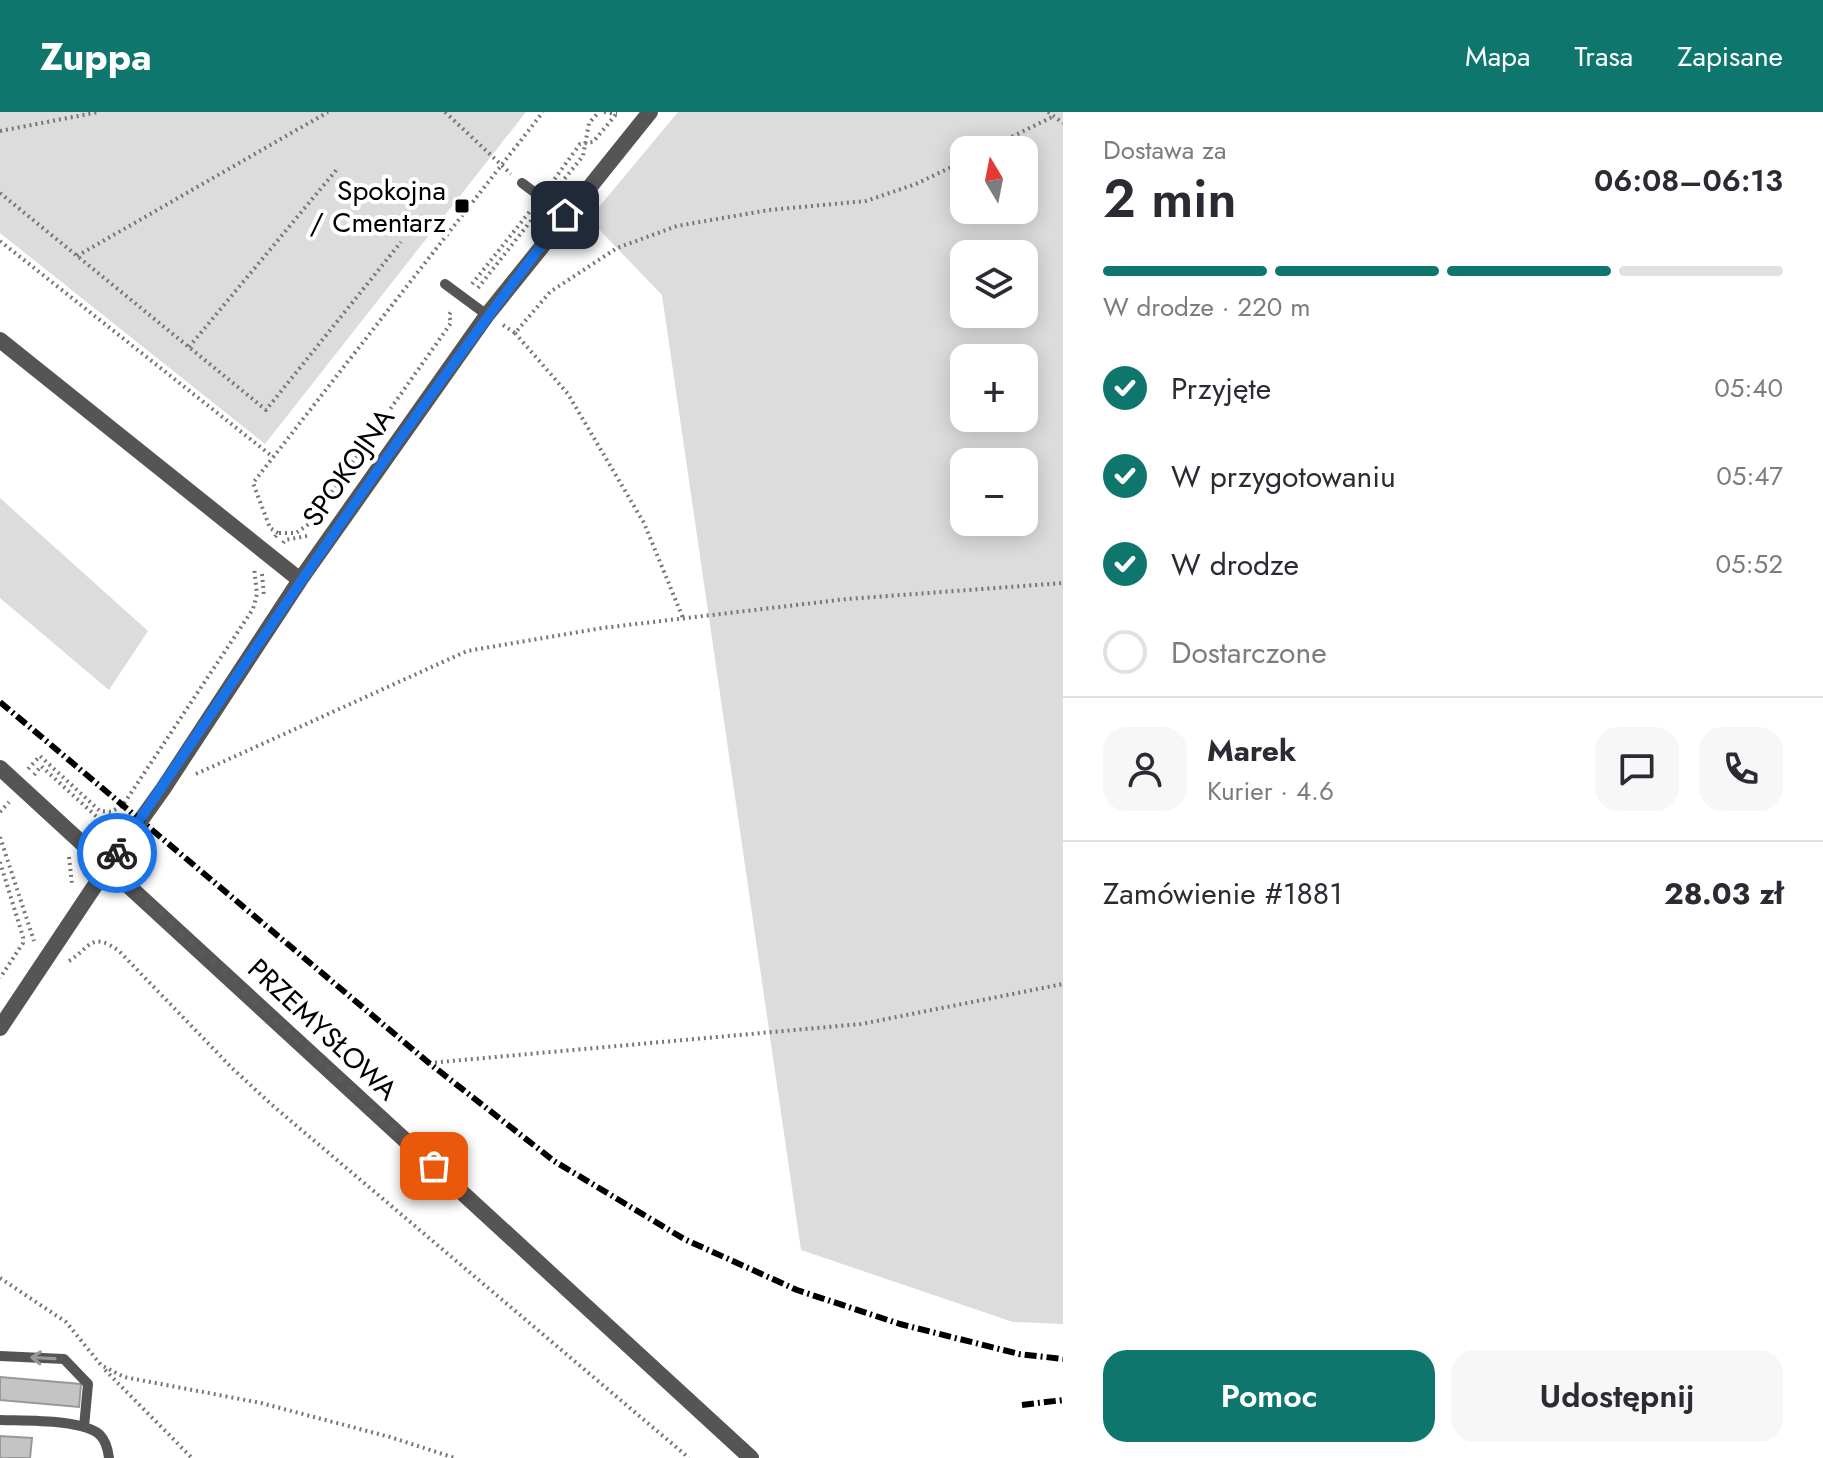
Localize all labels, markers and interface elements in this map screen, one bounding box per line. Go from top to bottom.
text: Zuppa [40,29,152,84]
text: Mapa [1465,36,1531,77]
text: Trasa [1575,36,1633,77]
text: Zapisane [1677,36,1783,77]
text: Dostawa za [1103,131,1226,169]
north arrow [950,136,1038,224]
map controls [950,136,1038,536]
text: 06:08–06:13 [1594,159,1783,202]
text: 2 min [1103,161,1236,237]
place label: Spokojna / Cmentarz [310,170,446,243]
pin [531,181,599,249]
icon: home [543,193,587,237]
marker: Spokojna / Cmentarz [453,197,471,215]
button: layers [950,240,1038,328]
text: W drodze · 220 m [1103,288,1311,326]
button: + [950,344,1038,432]
icon: check [1103,366,1147,410]
text: Przyjęte [1171,367,1271,410]
text: 05:40 [1714,369,1783,407]
street label: SPOKOJNA [293,399,405,535]
button: − [950,448,1038,536]
icon: check [1103,454,1147,498]
text: W przygotowaniu [1171,455,1396,498]
text: 05:47 [1716,457,1783,495]
icon: check [1103,542,1147,586]
text: W drodze [1171,543,1299,586]
text: 05:52 [1715,545,1783,583]
text: Dostarczone [1171,631,1327,674]
button: person [1103,727,1187,811]
button: chat [1595,727,1679,811]
button: phone [1699,727,1783,811]
text: Marek [1207,729,1296,772]
text: Kurier · 4.6 [1207,772,1334,810]
courier [77,813,157,893]
icon: bike [95,831,139,875]
text: Zamówienie #1881 [1103,872,1343,915]
text: 28.03 zł [1664,872,1783,915]
street label: PRZEMYSŁOWA [239,949,407,1110]
pin [400,1132,468,1200]
icon: bag [412,1144,456,1188]
button: Pomoc [1103,1350,1435,1442]
button: Udostępnij [1451,1350,1783,1442]
one-way arrow [30,1351,57,1366]

